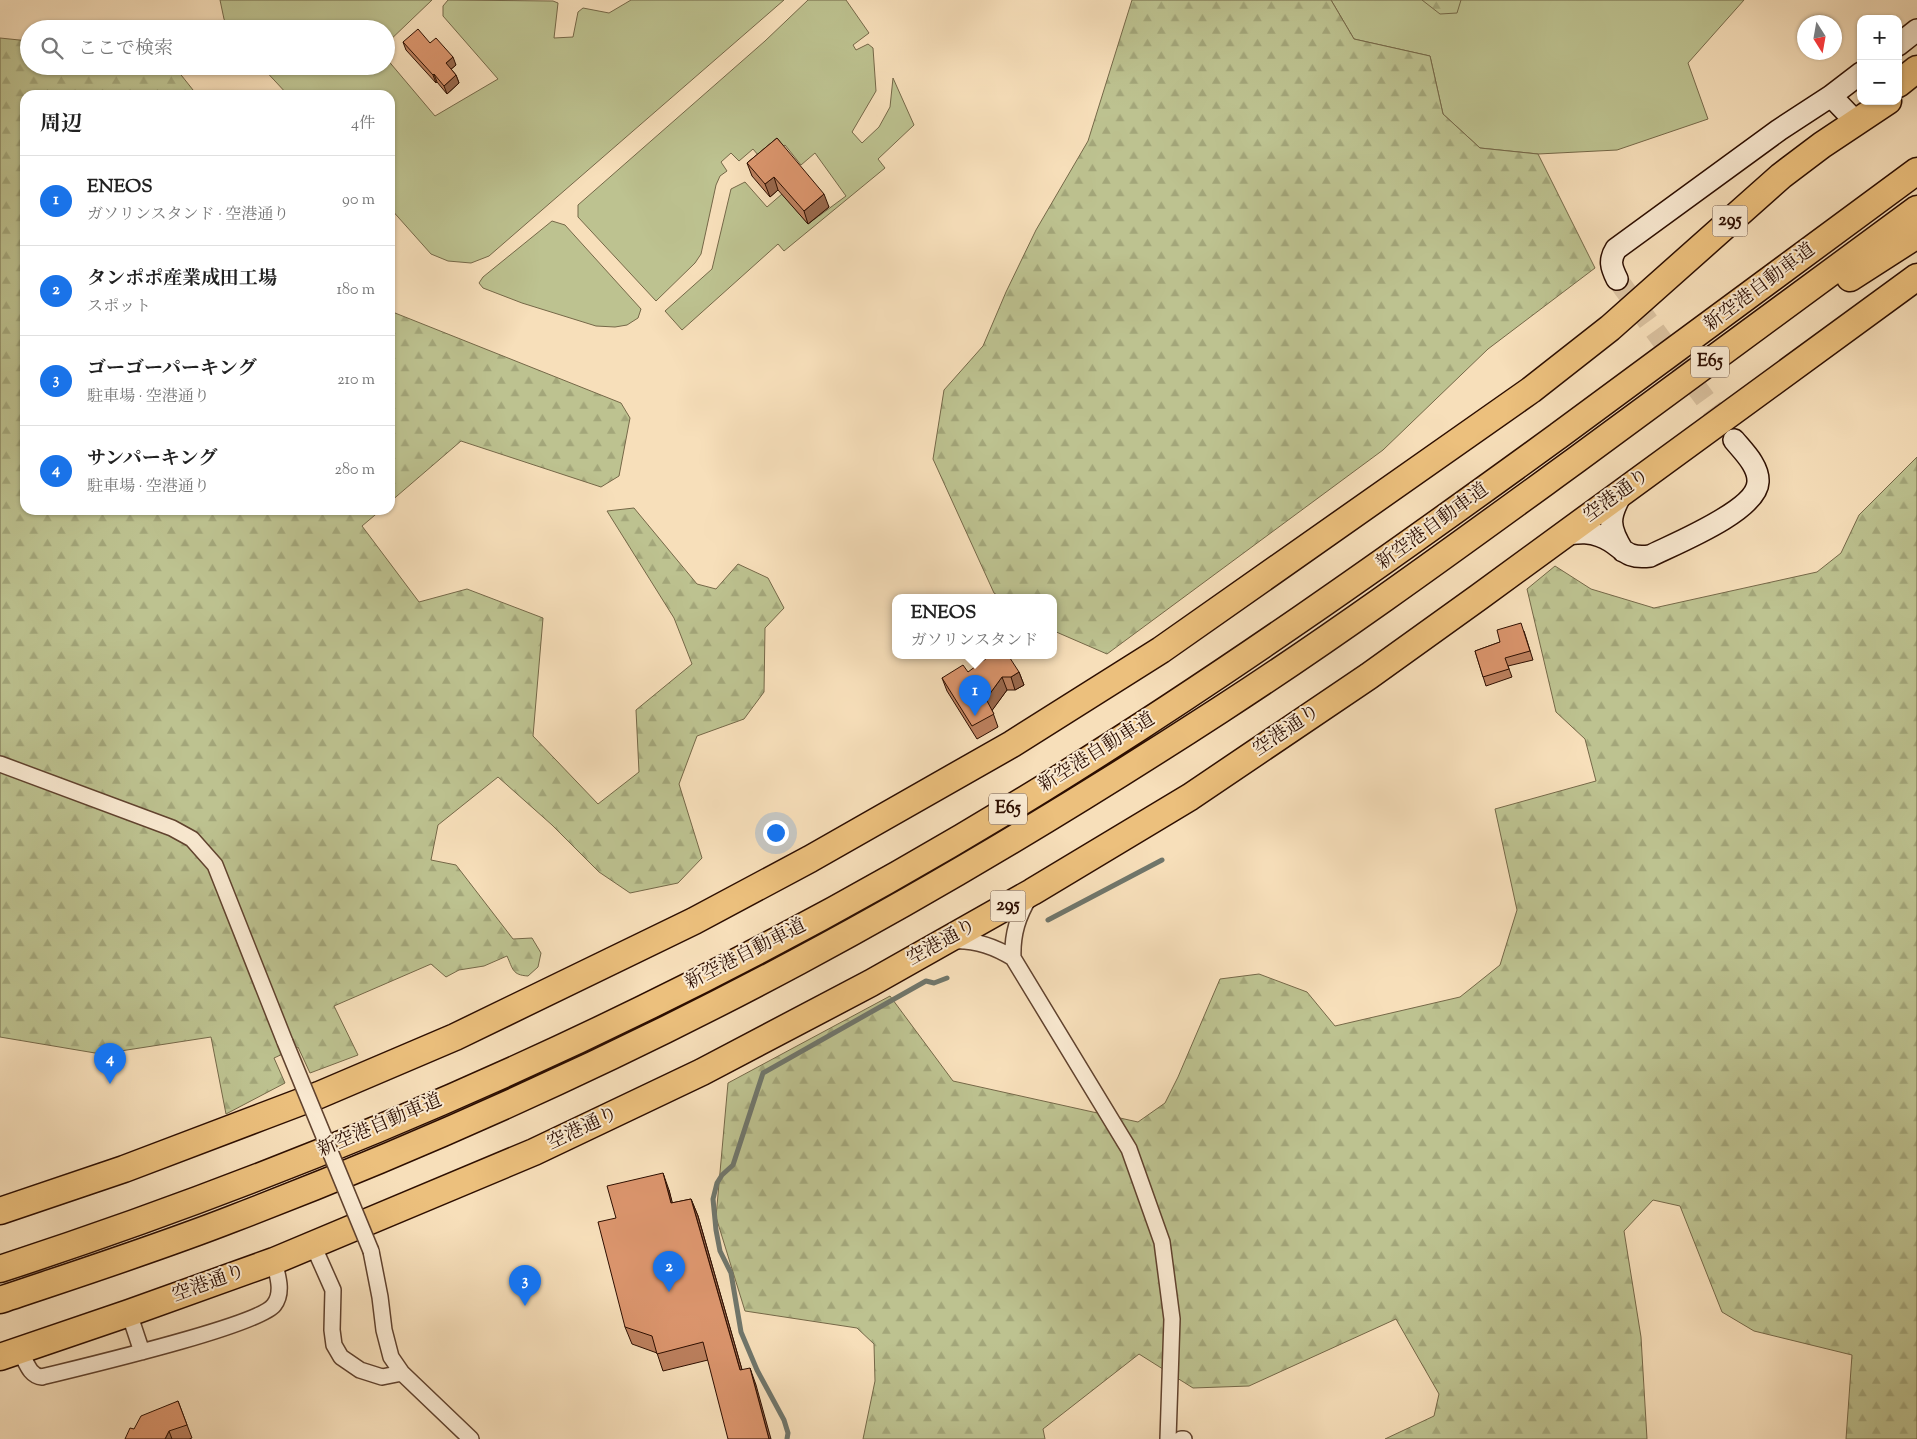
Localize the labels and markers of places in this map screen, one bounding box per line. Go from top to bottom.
pin: 1 [959,675,991,716]
pin: 4 [94,1043,126,1084]
pin: 2 [653,1251,685,1292]
pin: 3 [509,1265,541,1306]

